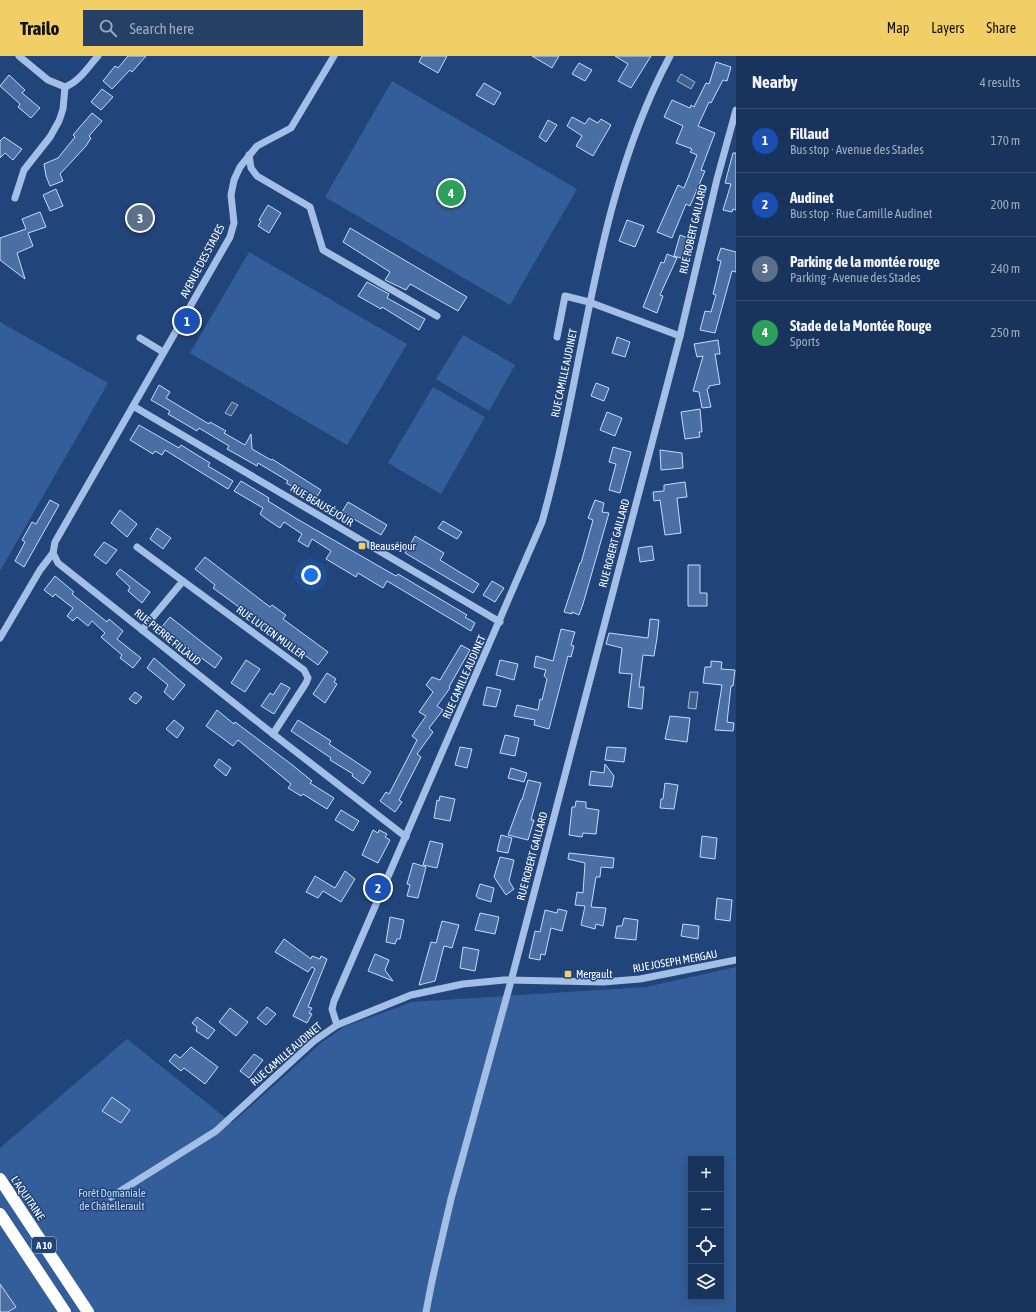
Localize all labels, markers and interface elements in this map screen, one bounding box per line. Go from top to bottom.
search box [83,10,363,46]
text: Trailo [20,17,59,39]
icon: search [97,17,119,39]
text: Search here [129,20,194,37]
text: Map [887,20,909,36]
text: Layers [931,20,964,36]
text: Share [986,20,1016,36]
text: Nearby [752,72,798,92]
text: 4 results [980,75,1020,90]
text: Fillaud [790,125,829,142]
text: 1 [762,133,768,148]
text: 170 m [991,133,1020,148]
text: Bus stop · Avenue des Stades [790,142,924,157]
pin: 4 [438,178,464,208]
street label: RUE ROBERT GAILLARD [677,183,709,275]
text: Audinet [790,189,834,206]
text: 2 [762,197,768,212]
text: 200 m [991,197,1020,212]
pin: 3 [127,203,153,233]
text: Bus stop · Rue Camille Audinet [790,206,933,221]
street label: AVENUE DES STADES [178,222,227,300]
text: Parking de la montée rouge [790,253,940,270]
text: 3 [762,261,768,276]
text: 240 m [991,261,1020,276]
text: Parking · Avenue des Stades [790,270,921,285]
pin: 1 [174,306,200,336]
text: Stade de la Montée Rouge [790,317,931,334]
text: 4 [762,325,768,340]
text: 250 m [991,325,1020,340]
street label: RUE CAMILLE AUDINET [549,327,579,418]
text: Sports [790,334,820,349]
street label: RUE BEAUSÉJOUR [288,482,356,529]
street label: RUE ROBERT GAILLARD [596,497,632,589]
place label: Beauséjour [370,540,417,552]
marker: Beauséjour [357,541,367,551]
your location [301,565,321,585]
street label: RUE LUCIEN MULLER [234,603,308,661]
street label: RUE PIERRE FILLAUD [132,607,204,667]
street label: RUE CAMILLE AUDINET [440,633,488,721]
street label: RUE ROBERT GAILLARD [514,810,550,902]
pin: 2 [365,873,391,903]
street label: RUE JOSEPH MERGAU [632,948,718,974]
place label: Mergault [576,968,612,980]
marker: Mergault [563,969,573,979]
street label: RUE CAMILLE AUDINET [248,1020,324,1088]
map controls [688,1156,724,1300]
button: + [688,1156,724,1192]
street label: L'AQUITAINE [9,1174,47,1222]
park label: Forêt Domaniale de Châtellerault [78,1187,146,1212]
button: − [688,1192,724,1228]
button: locate [688,1228,724,1264]
road number: A 10 [32,1237,56,1253]
button: layers [688,1264,724,1300]

